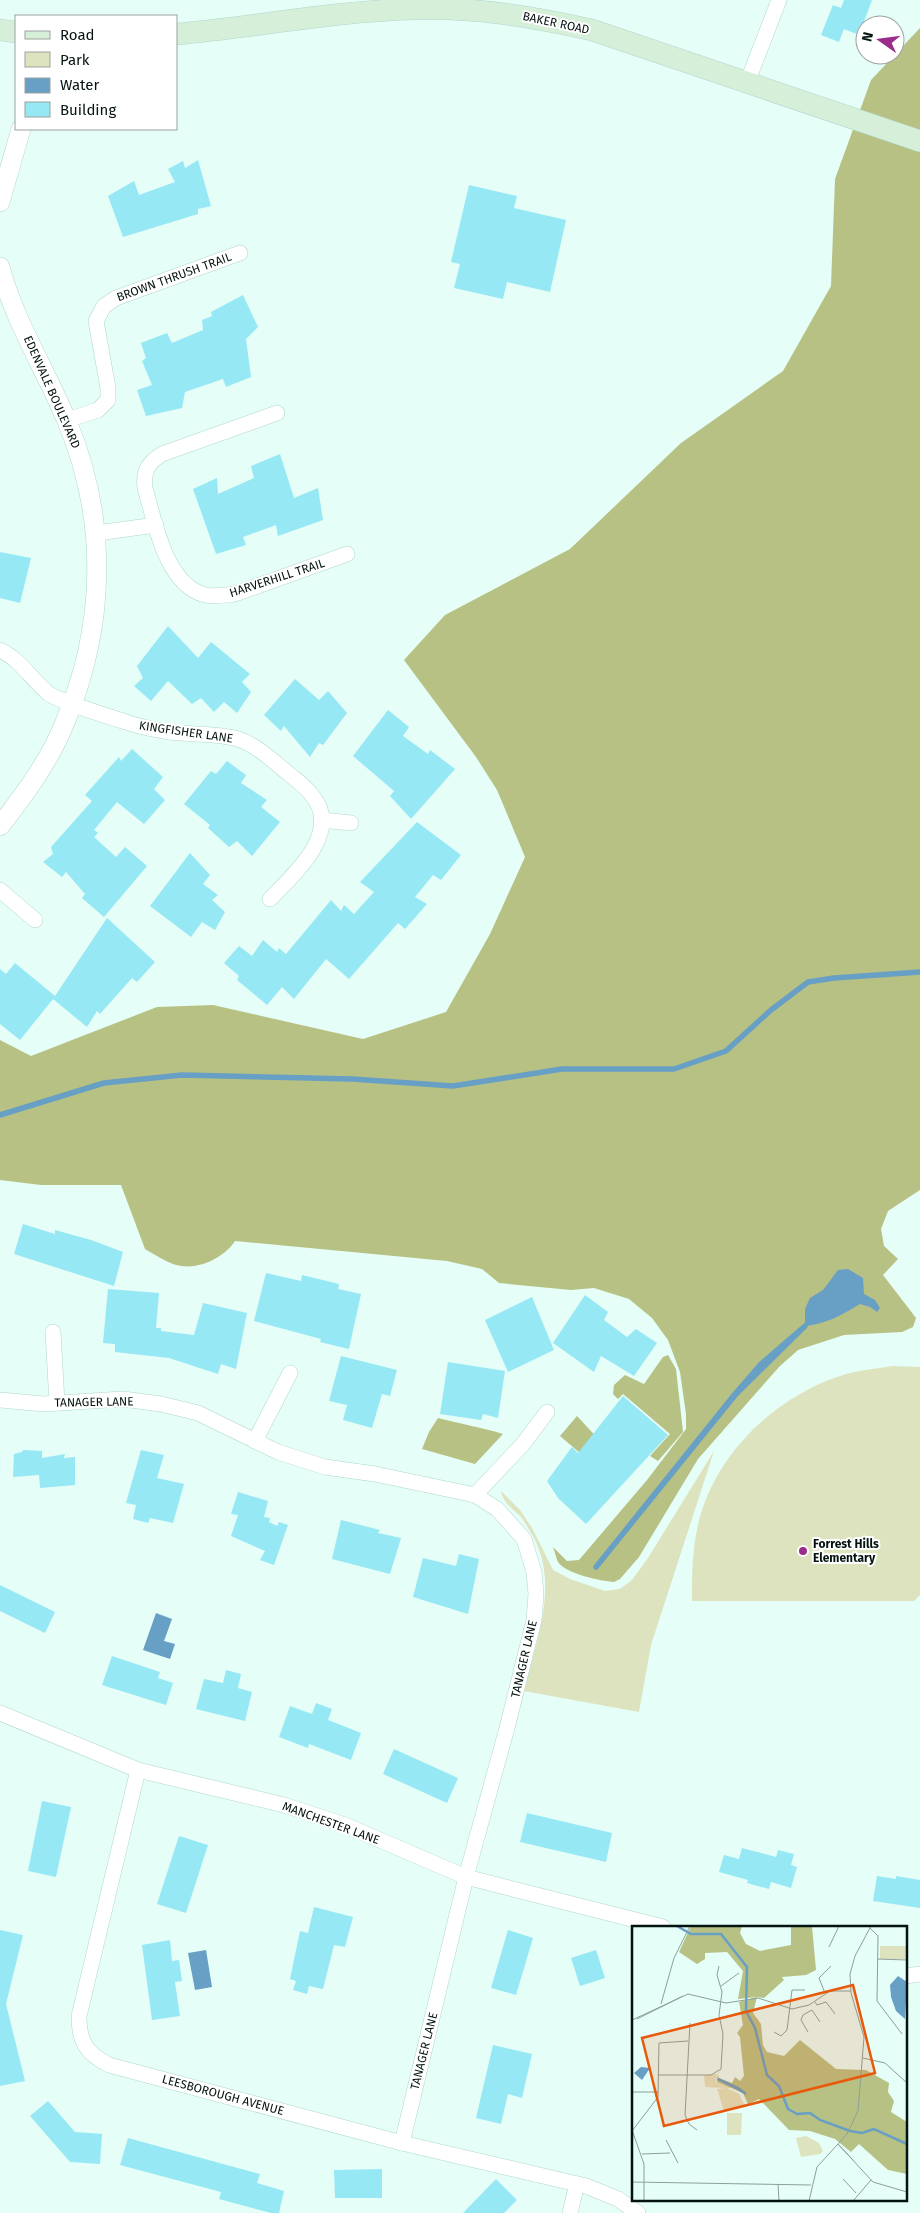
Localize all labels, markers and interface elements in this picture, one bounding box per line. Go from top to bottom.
street label: BAKER ROAD [521,9,591,37]
legend [15,15,178,130]
north arrow [855,15,905,65]
text: Road [60,26,95,44]
text: N [858,30,877,44]
text: Park [60,51,90,69]
text: Water [60,76,99,94]
text: Building [60,101,116,119]
street label: BROWN THRUSH TRAIL [115,250,233,304]
street label: EDENVALE BOULEVARD [21,333,83,451]
street label: HARVERHILL TRAIL [228,556,326,600]
street label: KINGFISHER LANE [138,718,234,746]
street label: TANAGER LANE [54,1394,134,1410]
place label: Forrest Hills Elementary [813,1537,879,1565]
marker: Forrest Hills Elementary [797,1545,809,1557]
street label: TANAGER LANE [508,1619,540,1699]
street label: MANCHESTER LANE [280,1799,382,1847]
inset map [632,1926,908,2200]
street label: TANAGER LANE [408,2011,440,2091]
street label: LEESBOROUGH AVENUE [161,2072,285,2118]

